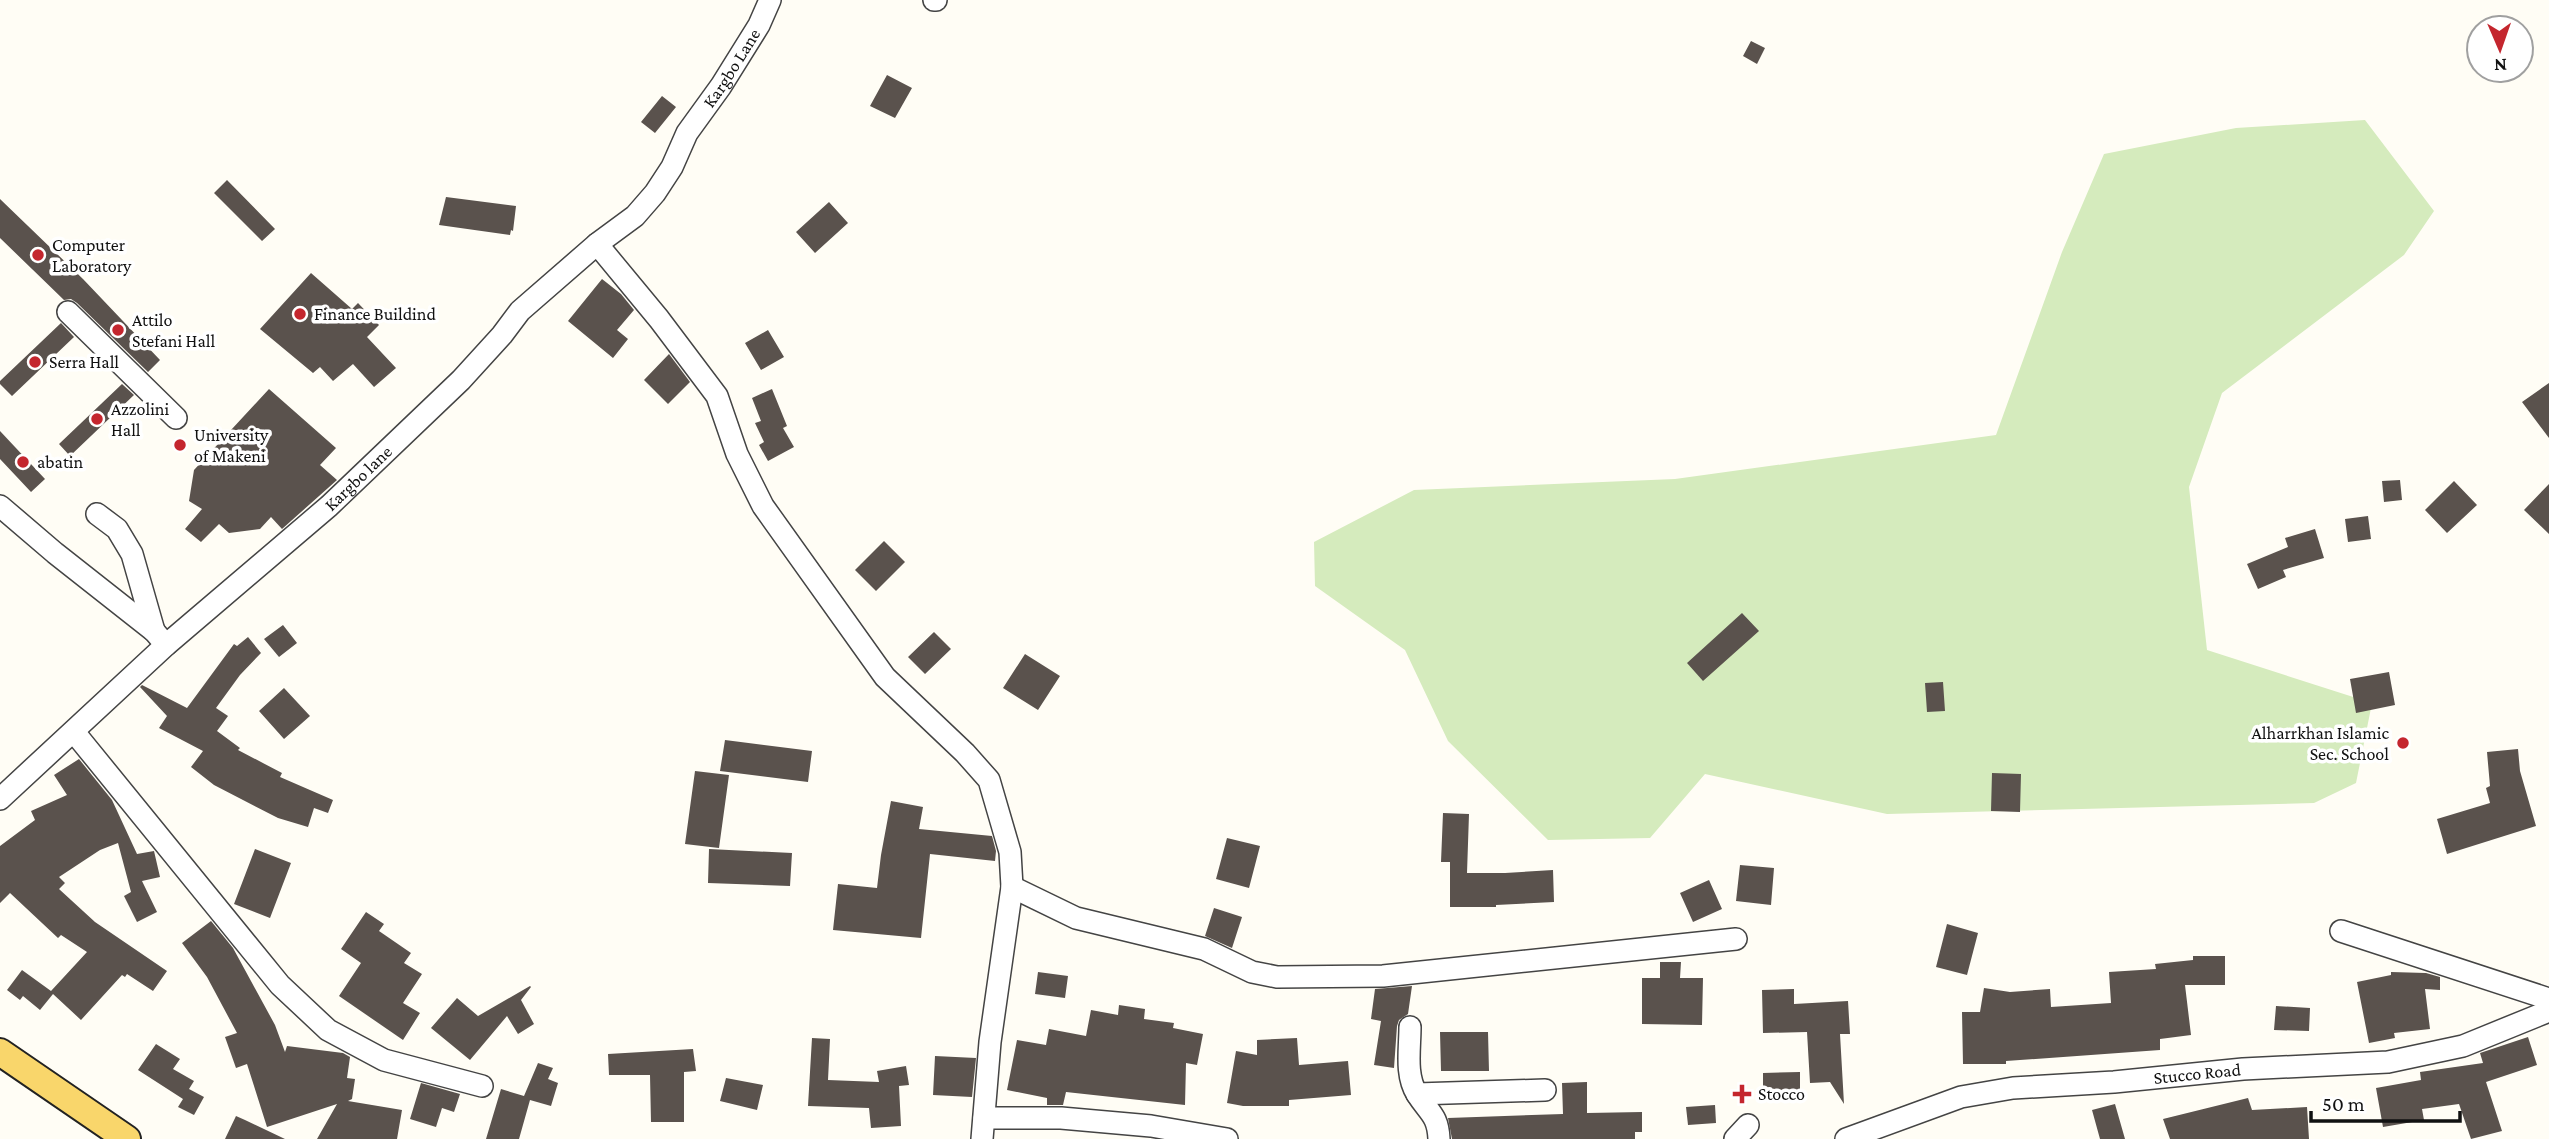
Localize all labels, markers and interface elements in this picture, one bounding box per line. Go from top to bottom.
north arrow [2465,14,2535,84]
street label: Kargbo Lane [699,25,764,111]
text: N [2494,55,2507,76]
place label: Computer Laboratory [52,235,132,276]
marker: Computer Laboratory [30,247,46,263]
place label: Finance Buildind [314,304,437,324]
marker: Finance Buildind [292,306,308,322]
place label: Attilo Stefani Hall [132,310,215,351]
marker: Attilo Stefani Hall [110,322,126,338]
place label: Serra Hall [49,352,119,372]
marker: Serra Hall [27,354,43,370]
place label: Azzolini Hall [111,399,170,440]
marker: Azzolini Hall [89,411,105,427]
place label: University of Makeni [194,425,269,466]
marker: University of Makeni [172,437,188,453]
street label: Kargbo lane [320,441,396,515]
place label: abatin [37,452,84,472]
marker: abatin [15,454,31,470]
place label: Alharrkhan Islamic Sec. School [2252,723,2390,764]
marker: Alharrkhan Islamic Sec. School [2395,735,2411,751]
street label: Stucco Road [2153,1059,2242,1088]
scale bar [2311,1080,2460,1124]
marker: Stocco [1732,1084,1752,1104]
place label: Stocco [1758,1084,1805,1104]
text: 50 m [2322,1092,2365,1116]

